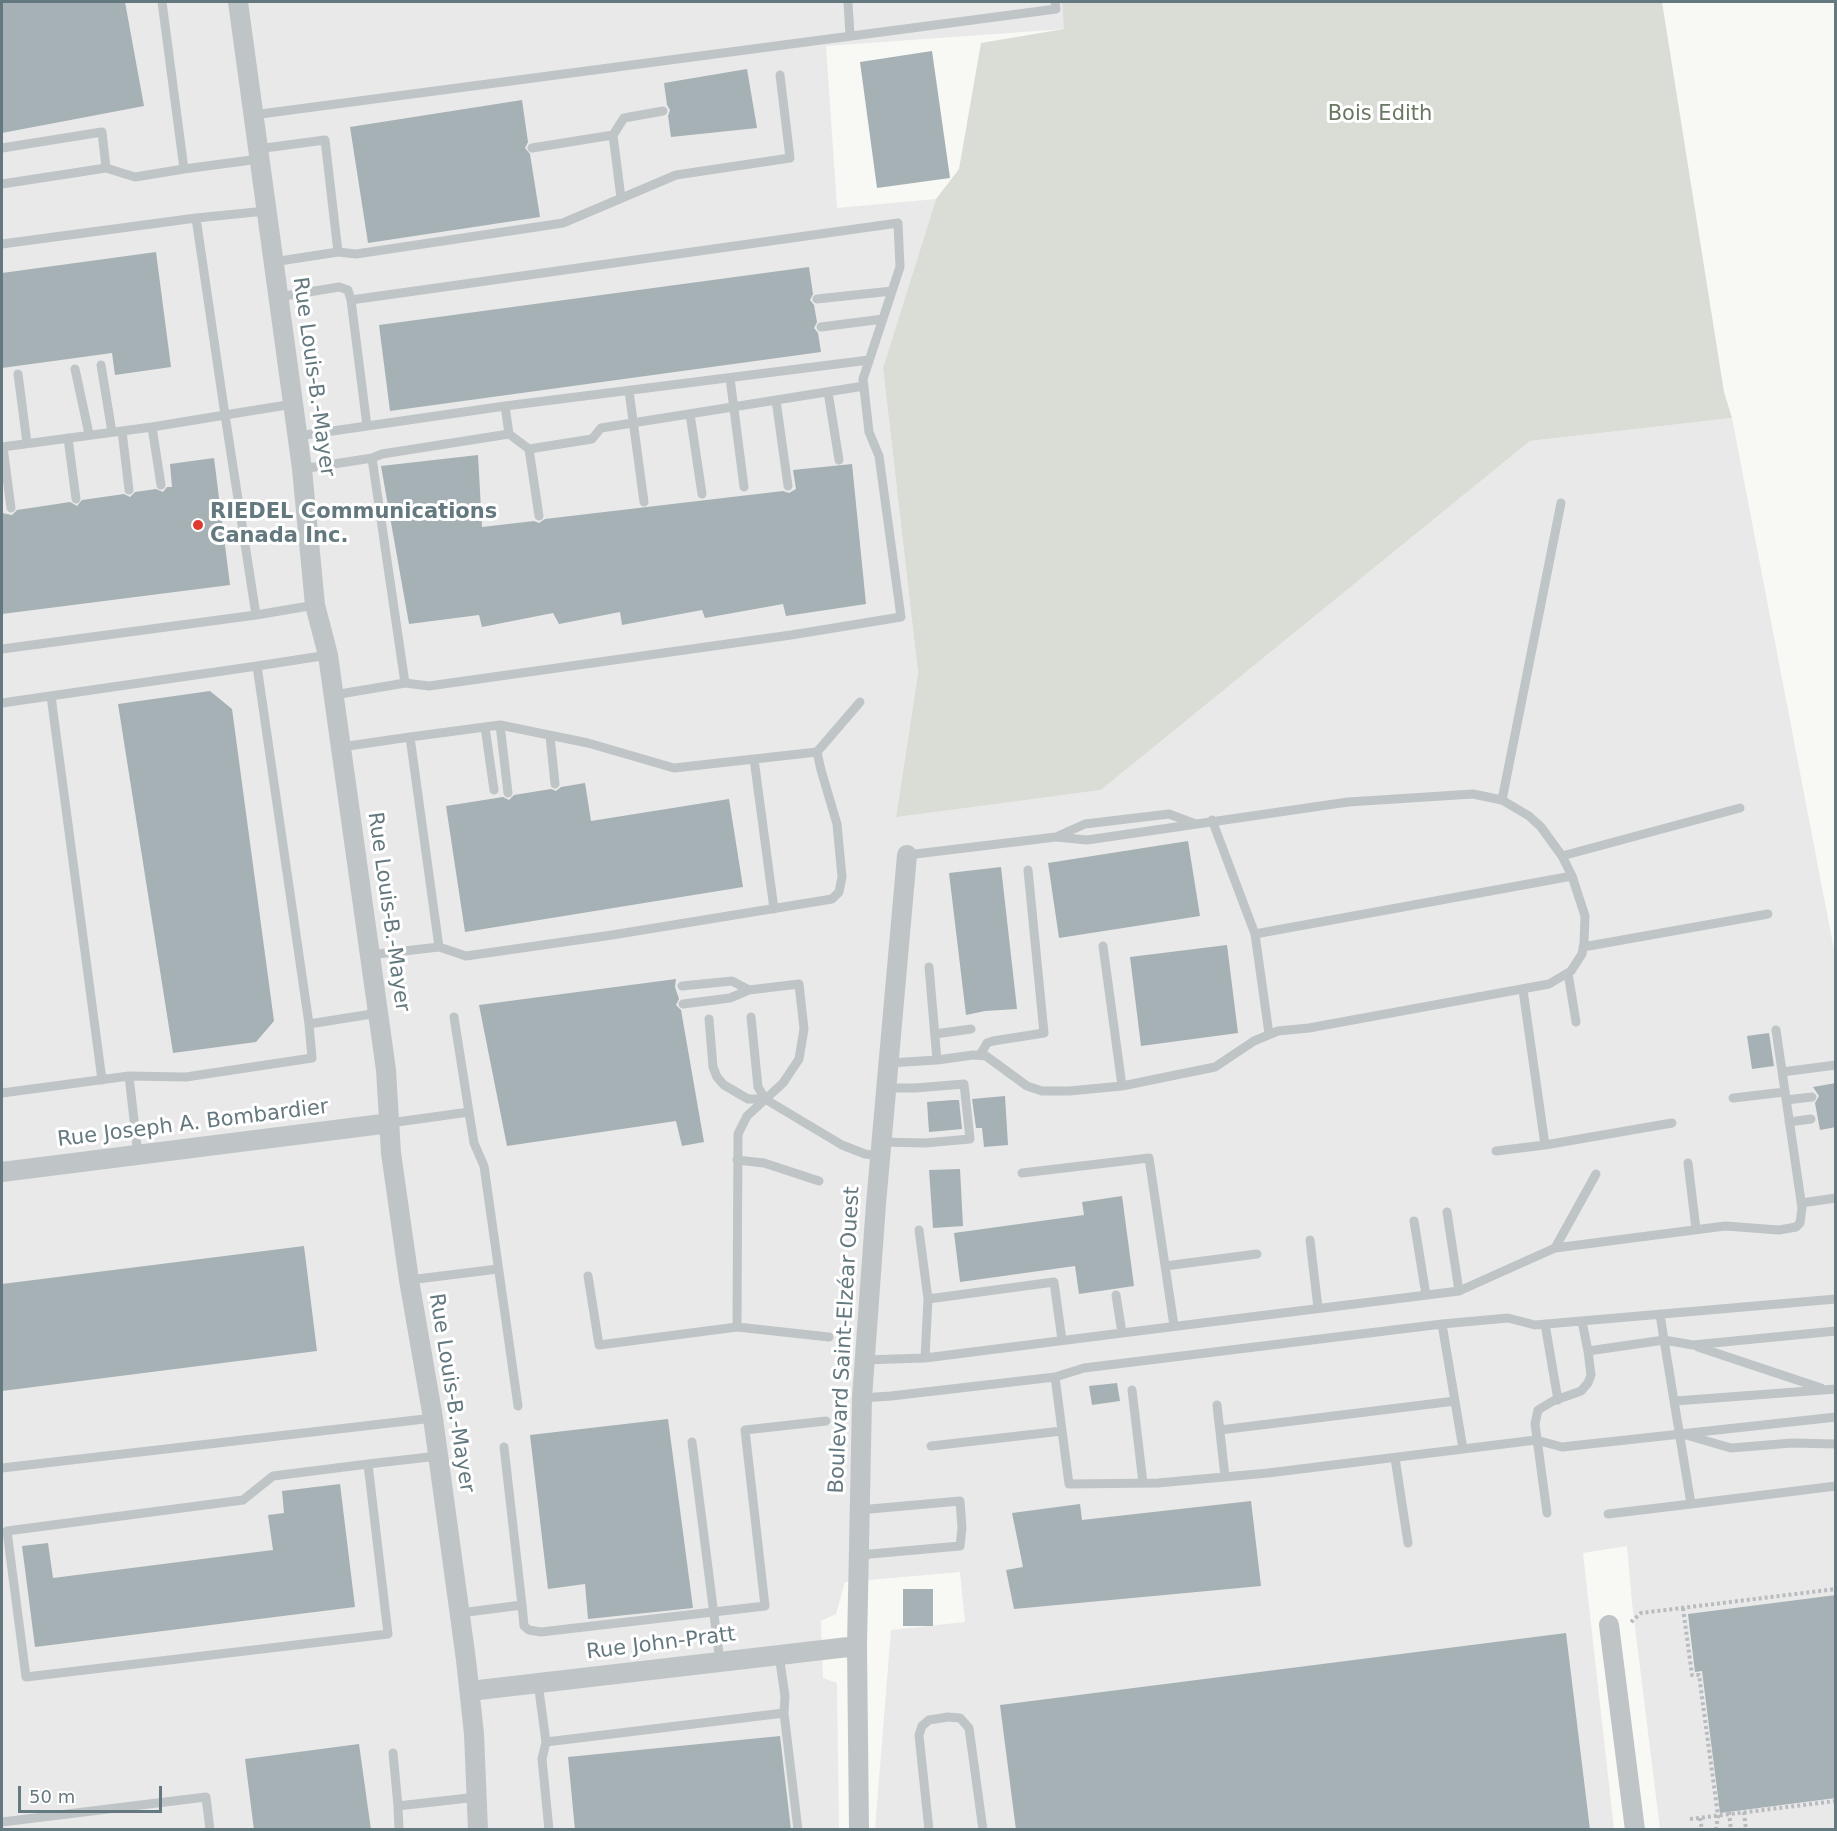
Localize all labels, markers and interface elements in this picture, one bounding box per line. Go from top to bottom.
park label: Bois Edith [1328,102,1432,128]
street label: Rue Louis-B.-Mayer [287,276,339,478]
place label: RIEDEL Communications Canada Inc. [210,500,497,550]
marker: RIEDEL Communications Canada Inc. [191,518,205,532]
street label: Rue Louis-B.-Mayer [362,811,414,1013]
street label: Rue Joseph A. Bombardier [56,1095,330,1153]
street label: Boulevard Saint-Elzéar Ouest [824,1186,866,1494]
street label: Rue Louis-B.-Mayer [423,1292,479,1494]
street label: Rue John-Pratt [585,1622,737,1666]
scale bar [21,1774,165,1812]
text: 50 m [29,1786,75,1807]

